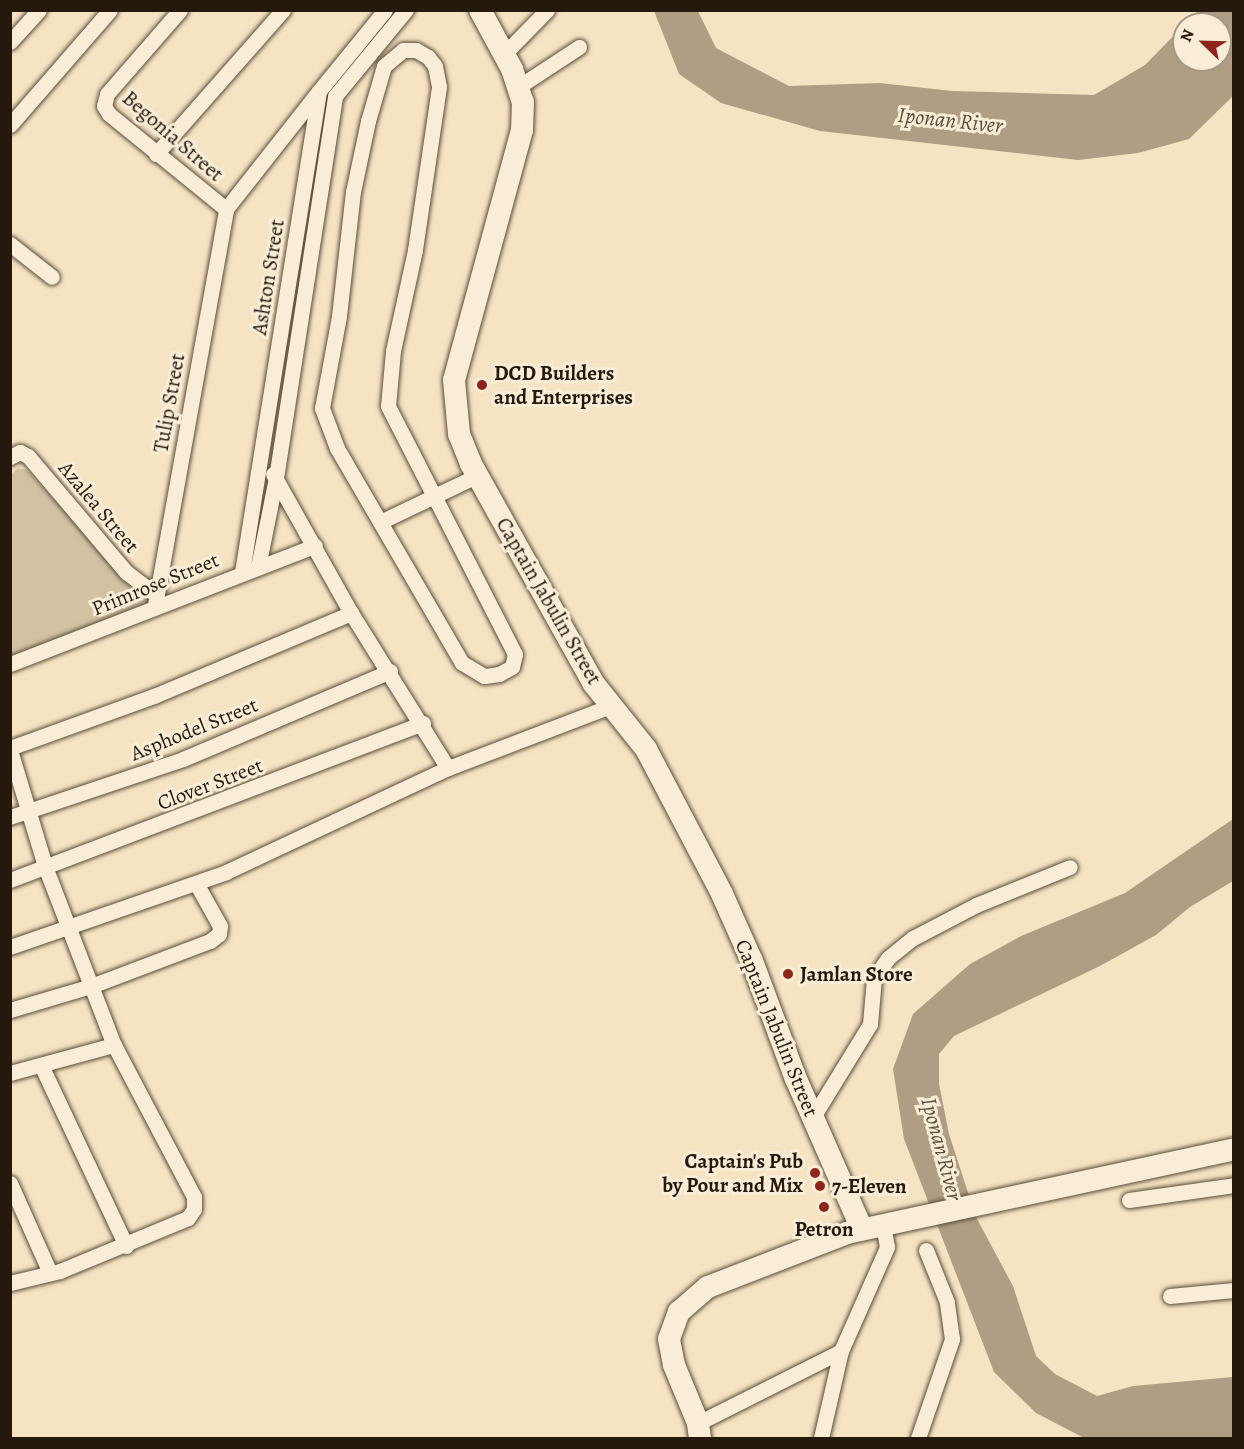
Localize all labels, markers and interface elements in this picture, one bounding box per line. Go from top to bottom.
north arrow [1172,12,1232,72]
text: N [1175,26,1200,45]
street label: Begonia Street [117,85,229,187]
water label: Iponan River [896,102,1004,140]
street label: Ashton Street [246,217,290,337]
street label: Tulip Street [148,352,190,454]
place label: DCD Builders and Enterprises [494,360,633,410]
marker: DCD Builders and Enterprises [475,378,489,392]
street label: Azalea Street [53,456,145,558]
street label: Captain Jabulin Street [491,513,607,689]
street label: Primrose Street [88,547,222,621]
street label: Asphodel Street [127,692,261,766]
street label: Clover Street [154,752,266,816]
street label: Captain Jabulin Street [730,936,824,1120]
place label: Jamlan Store [800,961,913,987]
marker: Jamlan Store [781,967,795,981]
water label: Iponan River [915,1095,967,1203]
place label: Captain's Pub by Pour and Mix [662,1148,803,1198]
marker: Captain's Pub by Pour and Mix [808,1166,822,1180]
place label: 7-Eleven [832,1173,907,1199]
marker: 7-Eleven [813,1179,827,1193]
marker: Petron [817,1200,831,1214]
place label: Petron [794,1216,854,1242]

